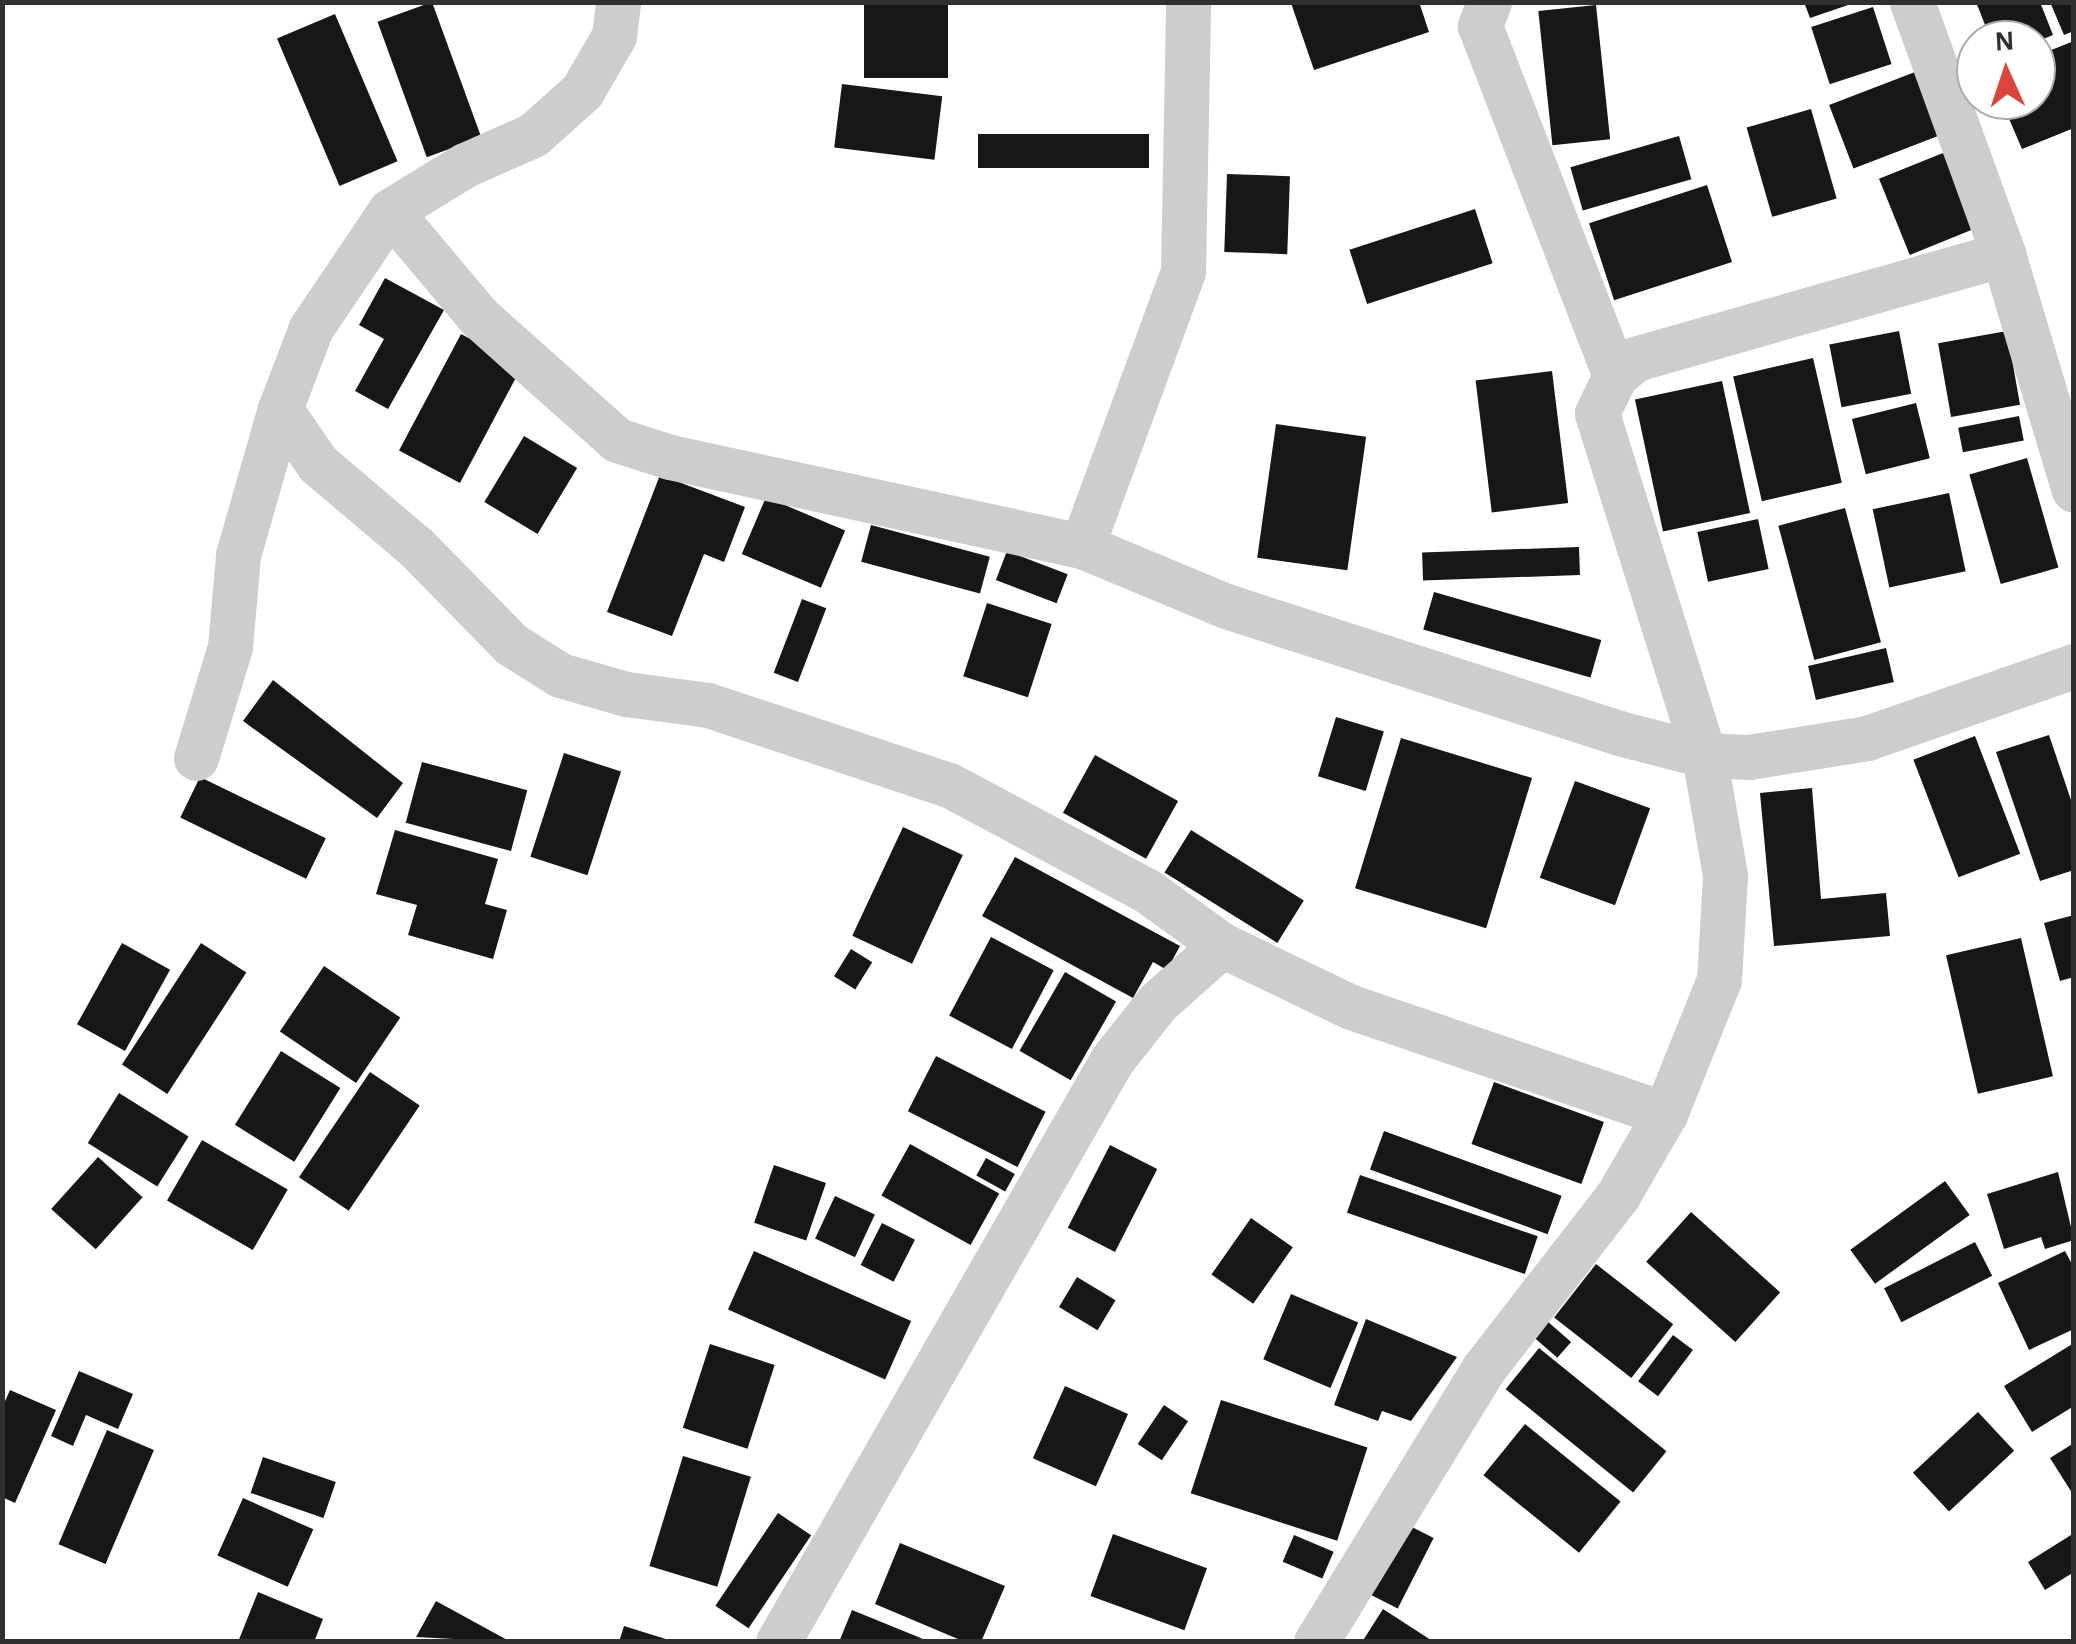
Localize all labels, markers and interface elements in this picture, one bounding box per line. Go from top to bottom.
north arrow [1956,20,2056,120]
text: N [1994,28,2015,57]

